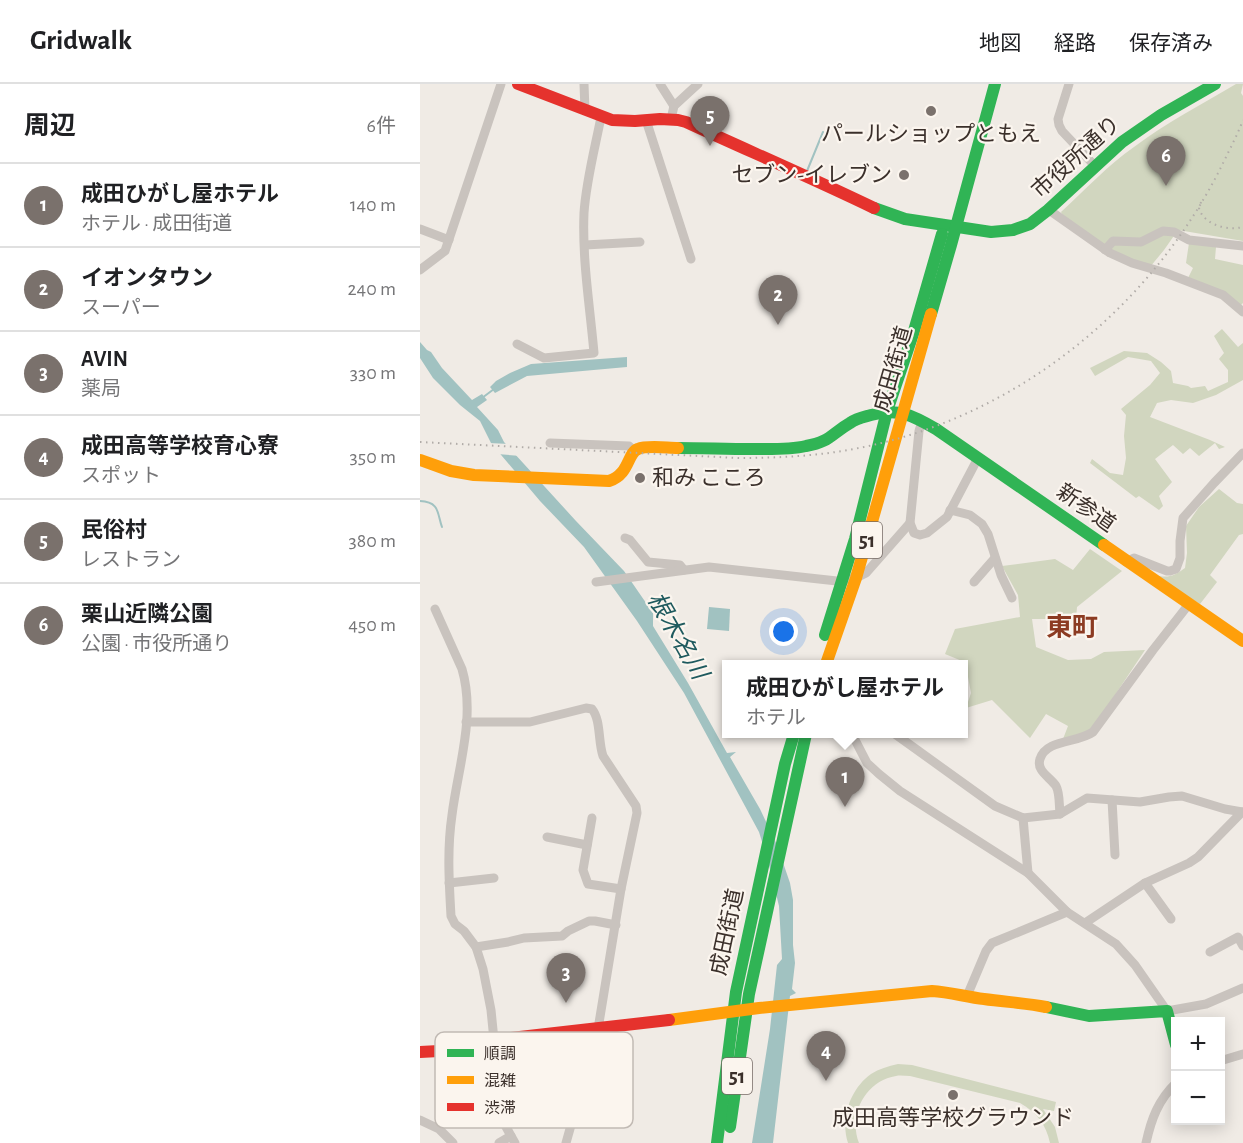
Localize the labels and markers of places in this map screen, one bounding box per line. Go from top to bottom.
pin: 5 [690,97,730,146]
marker: パールショップともえ [924,104,938,118]
place label: パールショップともえ [821,122,1041,145]
pin: 6 [1146,136,1186,186]
place label: セブン-イレブン [731,163,892,186]
marker: セブン-イレブン [897,168,911,182]
pin: 2 [758,276,798,325]
place label: 和み こころ [652,466,766,489]
marker: 和み こころ [633,471,647,485]
pin: 1 [826,758,864,807]
pin: 3 [546,954,586,1003]
pin: 4 [806,1032,846,1081]
marker: 成田高等学校グラウンド [946,1088,960,1102]
place label: 成田高等学校グラウンド [832,1106,1074,1129]

